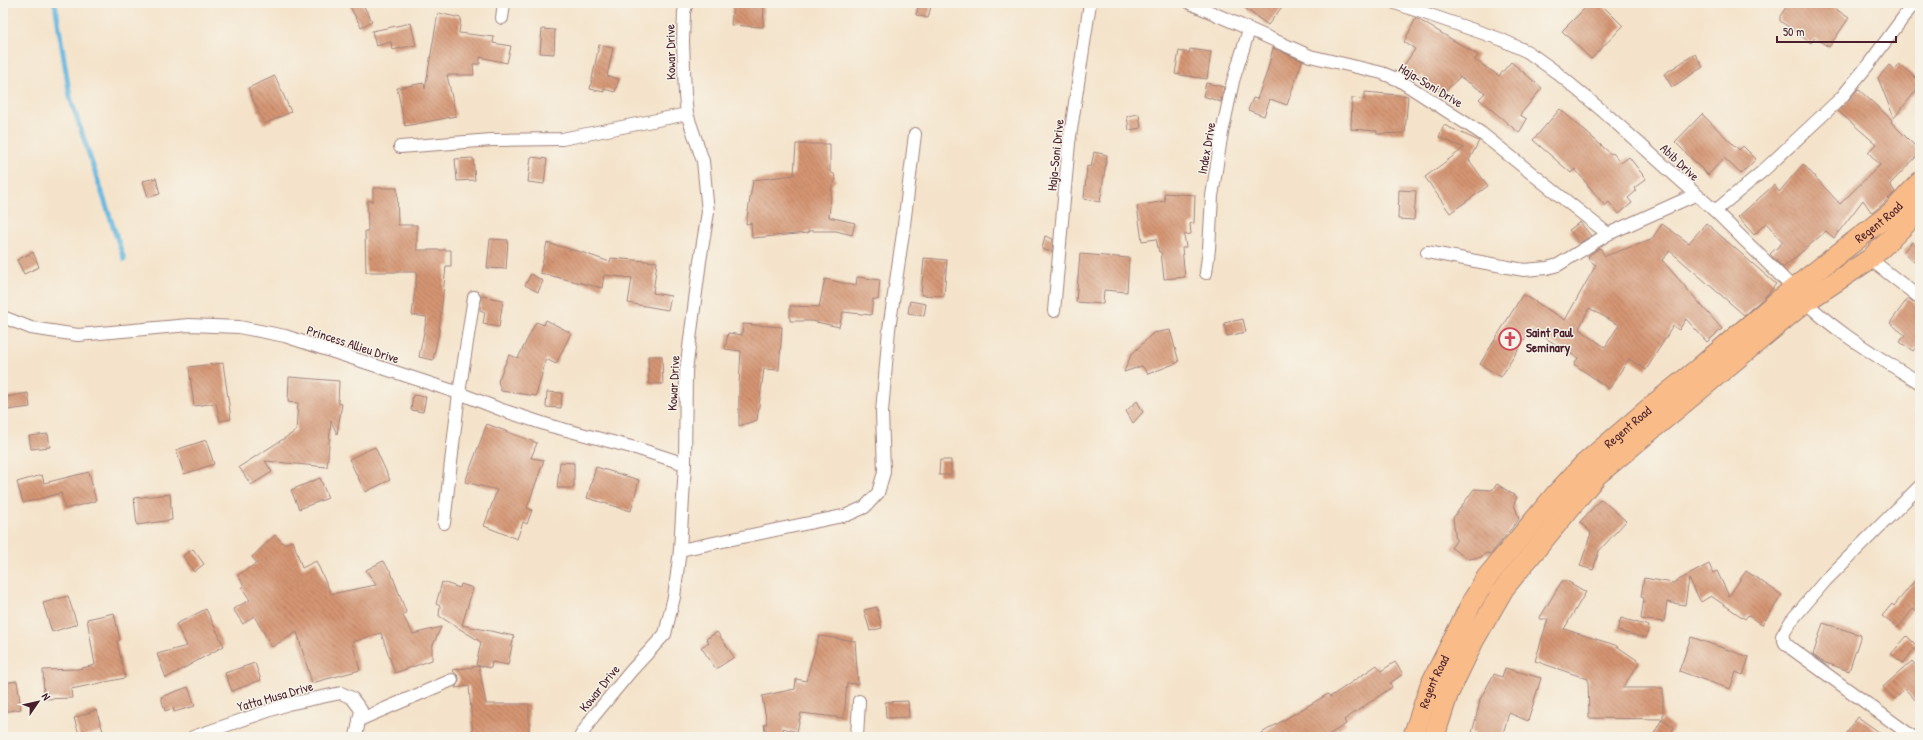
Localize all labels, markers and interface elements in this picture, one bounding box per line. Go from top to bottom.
scale bar [1777,18,1896,44]
text: 50 m [1783,23,1804,40]
street label: Kowar Drive [661,24,679,80]
street label: Haja-Soni Drive [1395,59,1467,111]
street label: Haja-Soni Drive [1042,118,1068,192]
street label: Index Drive [1193,121,1219,175]
street label: Abib Drive [1657,139,1703,185]
street label: Regent Road [1851,197,1906,247]
street label: Princess Allieu Drive [305,321,401,367]
place label: Saint Paul Seminary [1526,323,1574,357]
church icon: Saint Paul Seminary [1497,326,1523,352]
street label: Kowar Drive [663,355,683,411]
street label: Regent Road [1600,401,1655,452]
street label: Regent Road [1414,652,1453,711]
street label: Kowar Drive [575,661,623,715]
street label: Yatta Musa Drive [235,677,315,715]
north arrow [18,682,58,722]
text: N [39,690,54,703]

